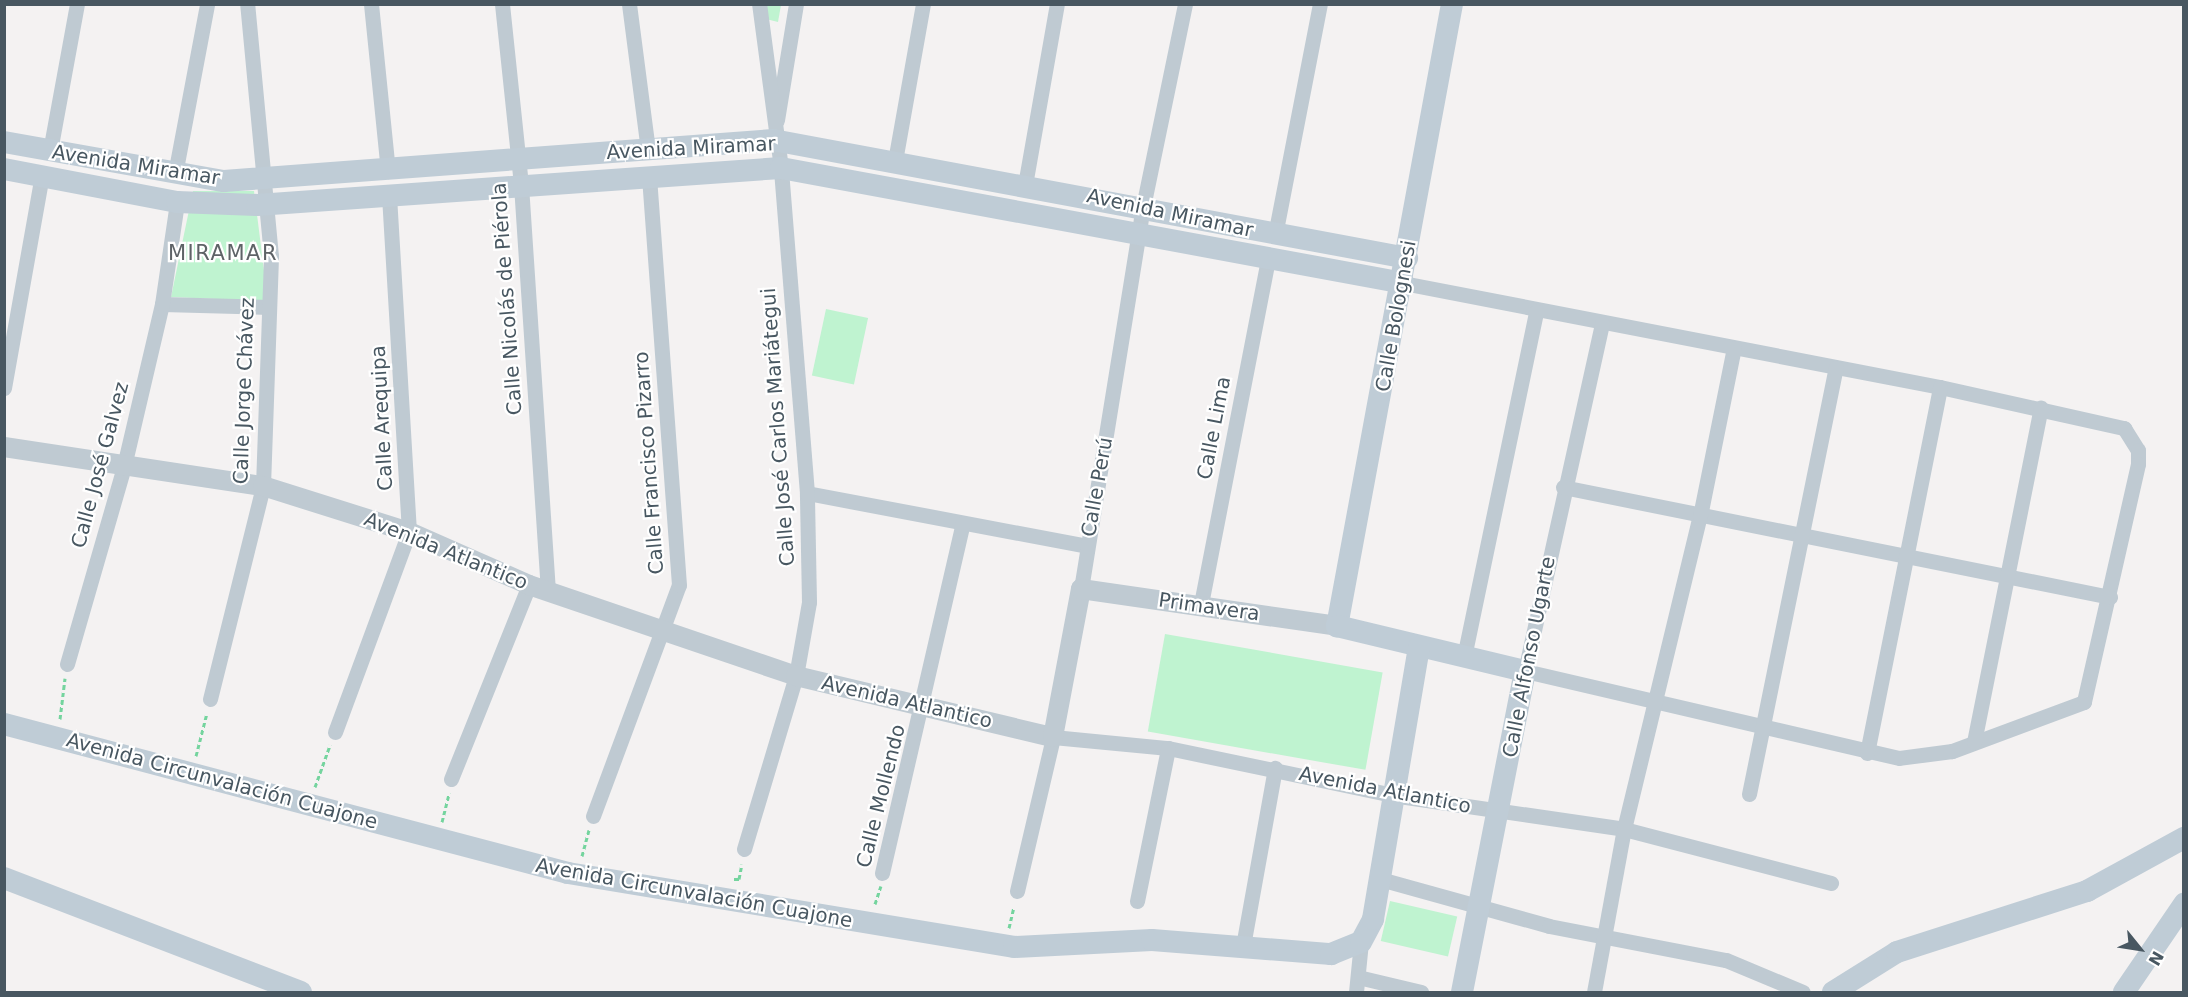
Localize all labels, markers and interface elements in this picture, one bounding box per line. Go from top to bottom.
street label: Avenida Miramar [606,132,776,164]
street label: Avenida Miramar [50,140,222,190]
street label: Calle Nicolás de Piérola [487,182,527,416]
street label: Avenida Miramar [1085,184,1255,242]
street label: Calle Bolognesi [1371,238,1421,394]
district label: MIRAMAR [168,240,278,266]
street label: Calle José Carlos Mariátegui [756,287,800,567]
street label: Calle Jorge Chávez [229,297,259,485]
street label: Calle Arequipa [366,345,398,491]
street label: Calle Francisco Pizarro [629,351,669,575]
street label: Calle Lima [1192,374,1236,482]
street label: Calle José Galvez [66,379,134,551]
street label: Calle Perú [1076,435,1118,539]
street label: Avenida Atlantico [361,507,531,595]
street label: Calle Alfonso Ugarte [1498,555,1560,759]
street label: Primavera [1157,588,1261,626]
street label: Avenida Atlantico [819,671,995,733]
street label: Calle Mollendo [852,722,910,870]
street label: Avenida Circunvalación Cuajone [64,728,380,834]
street label: Avenida Atlantico [1297,762,1473,818]
street label: Avenida Circunvalación Cuajone [534,853,854,933]
north arrow [2110,919,2170,979]
text: N [2144,948,2168,969]

